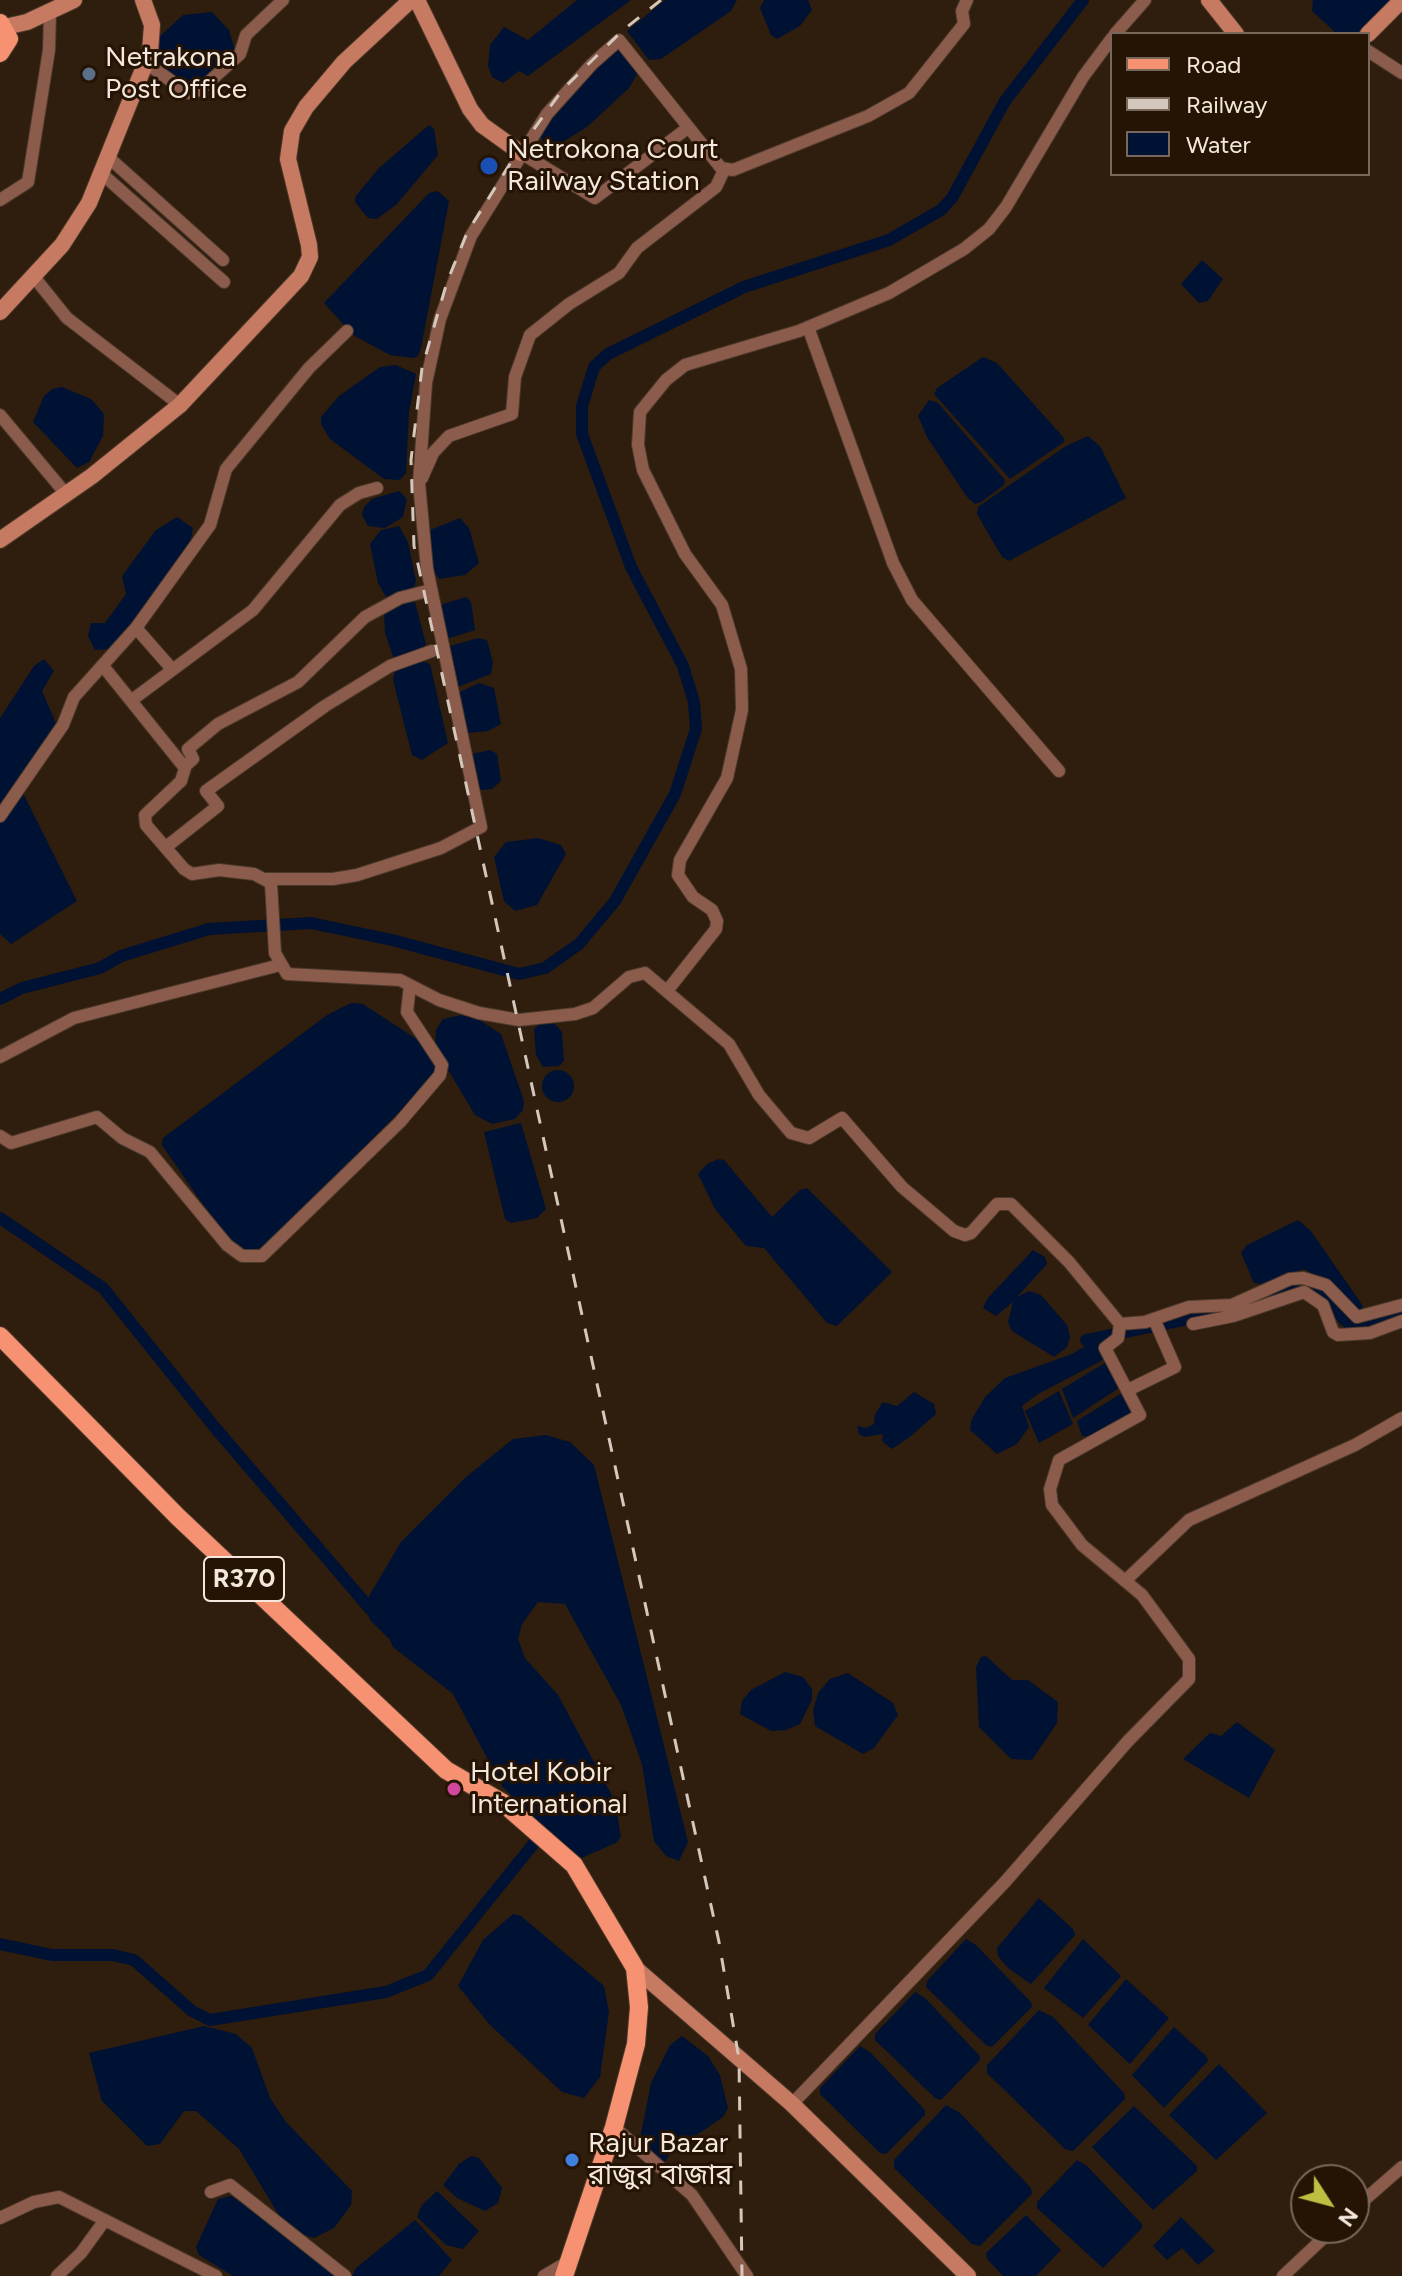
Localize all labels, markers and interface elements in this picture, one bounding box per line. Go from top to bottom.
legend [1110,32,1370,176]
place label: Netrakona Post Office [105,41,247,107]
text: Road [1186,50,1241,79]
marker: Netrakona Post Office [80,65,98,83]
text: Railway [1186,90,1267,119]
text: Water [1186,130,1251,159]
place label: Netrokona Court Railway Station [507,133,719,199]
marker: Netrokona Court Railway Station [478,155,500,177]
road number: R370 [204,1557,284,1601]
place label: Hotel Kobir International [470,1756,628,1822]
marker: Hotel Kobir International [445,1780,463,1798]
place label: Rajur Bazar রাজুর বাজার [588,2127,732,2193]
marker: Rajur Bazar রাজুর বাজার [563,2151,581,2169]
north arrow [1290,2164,1370,2244]
text: N [1332,2202,1364,2232]

